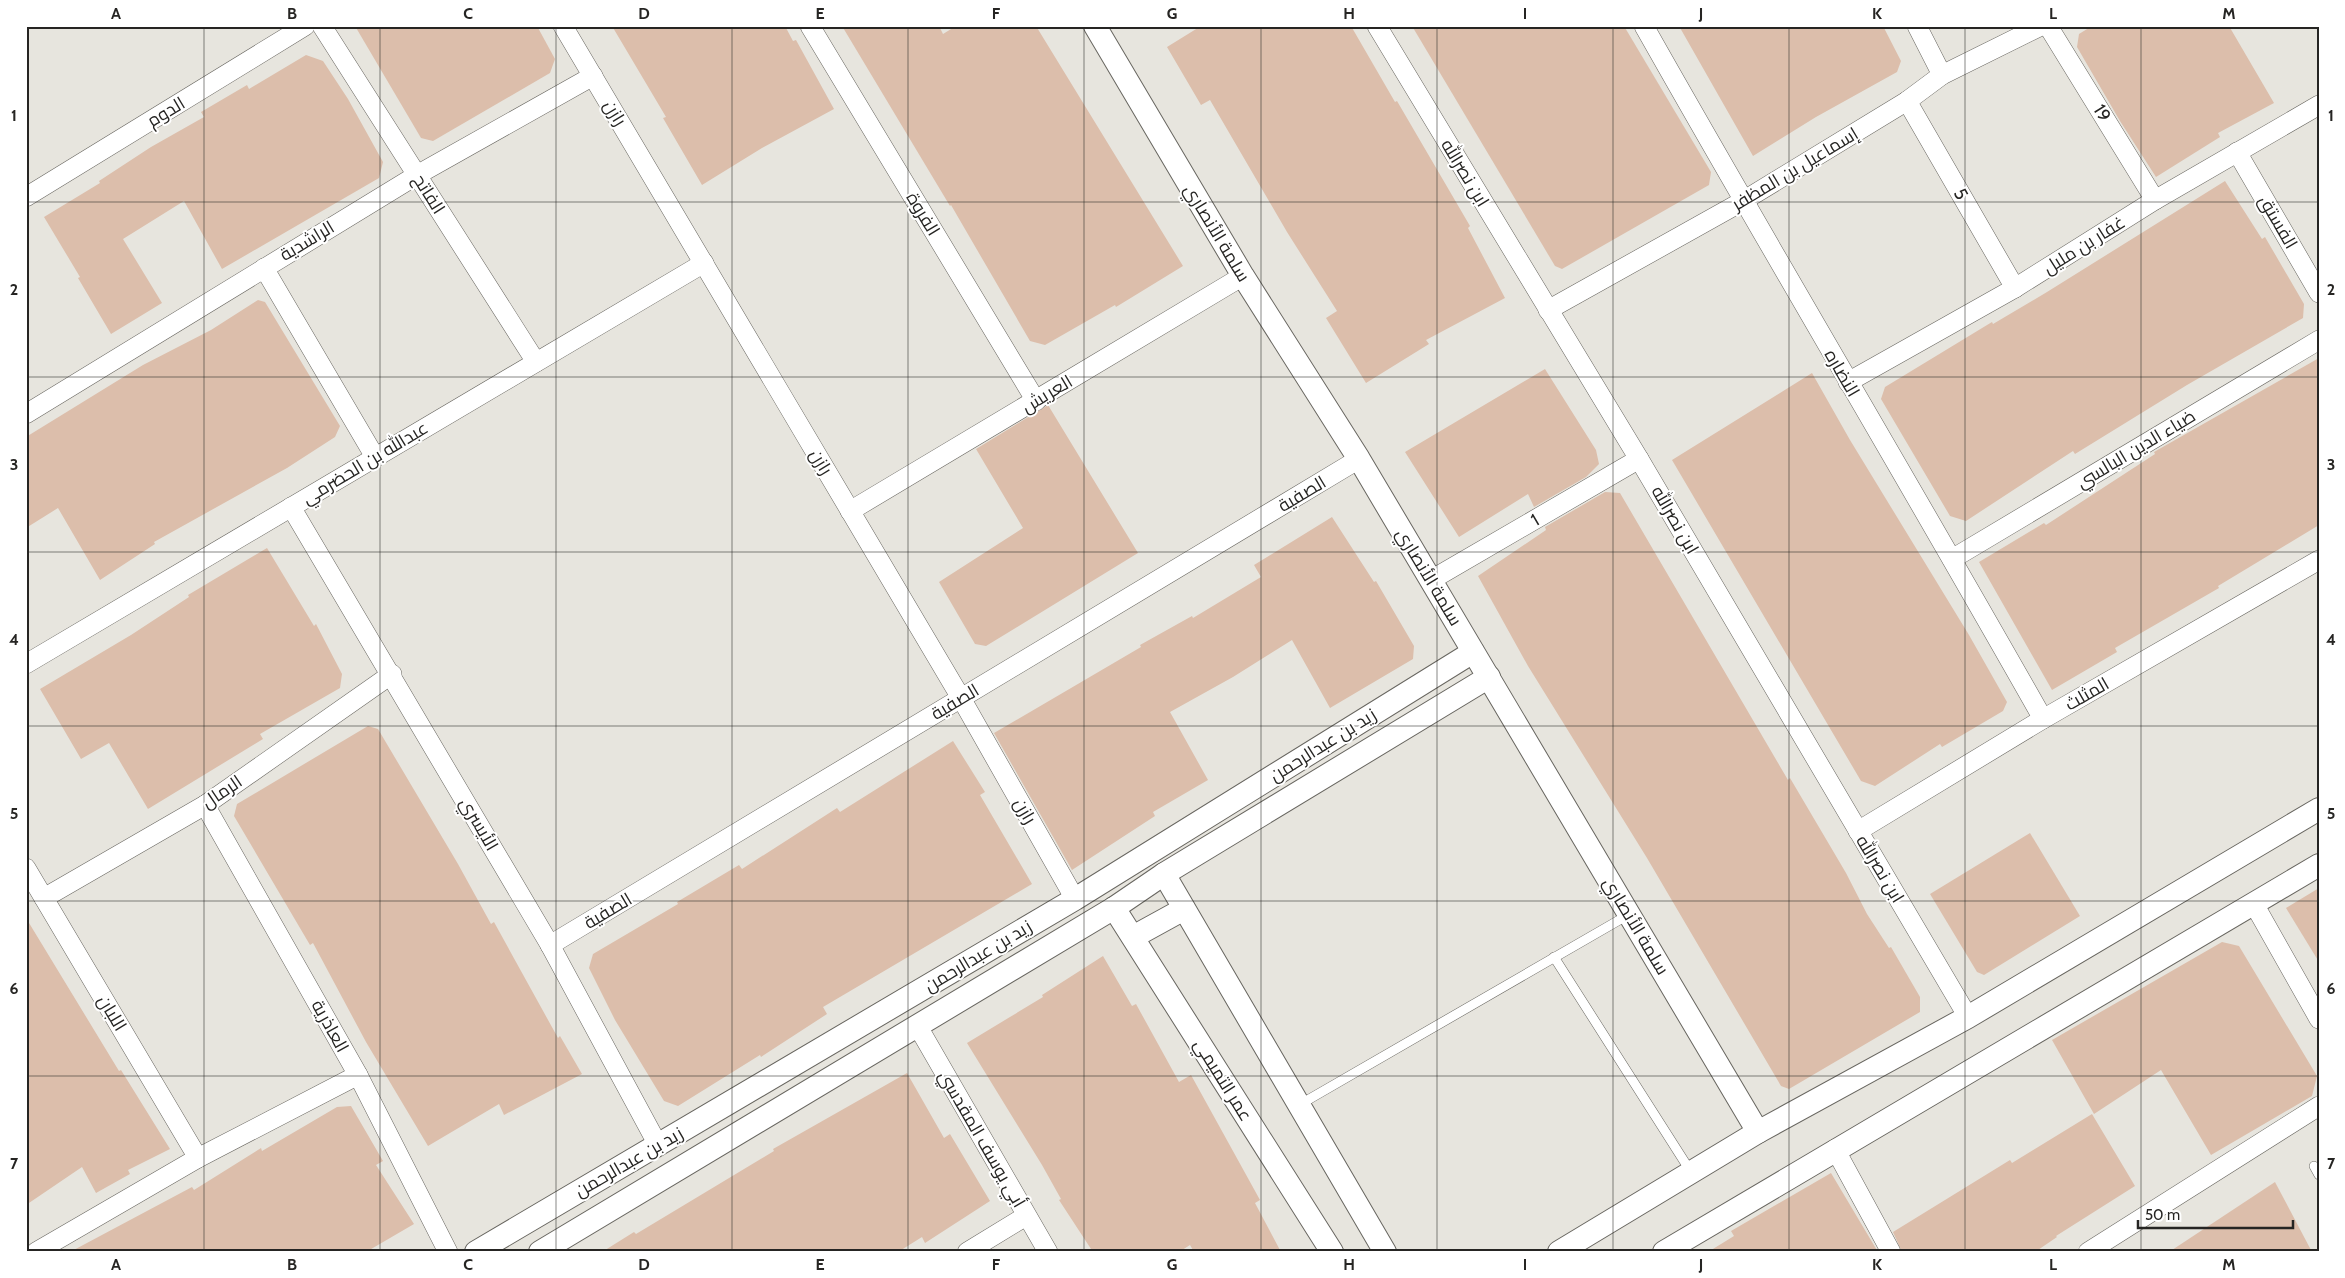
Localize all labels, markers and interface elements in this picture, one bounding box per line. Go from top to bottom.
text: A [111,4,121,23]
text: B [287,4,297,23]
text: C [463,4,473,23]
text: D [638,4,650,23]
text: E [815,4,825,23]
text: F [992,4,1001,23]
text: G [1167,4,1177,23]
text: H [1343,4,1355,23]
text: I [1523,4,1527,23]
text: J [1698,4,1703,23]
text: K [1872,4,1882,23]
text: L [2049,4,2057,23]
text: M [2222,4,2236,23]
street label: الدوم [143,92,190,133]
street label: رازن [599,96,631,130]
street label: 19 [2088,100,2116,126]
text: 1 [11,106,17,125]
text: 1 [2328,106,2334,125]
street label: إسماعيل بن المظفر [1727,123,1862,216]
street label: ابن نصرالله [1436,135,1495,211]
street label: الفاتح [408,170,450,218]
street label: سلمة الأنصاري [1177,180,1255,287]
street label: 5 [1949,184,1973,204]
street label: الفروة [901,188,945,240]
street label: الفستق [2253,191,2302,253]
street label: غفار بن مليل [2039,211,2129,279]
street label: الراشدية [276,216,338,266]
text: 2 [10,280,18,299]
text: 2 [2327,280,2335,299]
street label: النضاره [1820,345,1864,401]
street label: العريش [1018,370,1076,418]
street label: ضياء الدين البالسي [2072,405,2201,495]
street label: عبدالله بن الحضرمي [297,416,434,512]
street label: رازن [805,445,837,479]
text: 3 [10,455,18,474]
text: 3 [2327,455,2335,474]
street label: الصفية [1274,471,1330,517]
street label: ابن نصرالله [1647,482,1704,558]
street label: 1 [1527,509,1543,531]
street label: سلمة الأنصاري [1389,524,1467,631]
text: 4 [9,630,19,649]
text: 4 [2326,630,2336,649]
street label: المثلث [2061,673,2113,715]
street label: الصفية [927,679,983,725]
street label: زيد بن عبدالرحمن [1266,703,1380,787]
street label: الرمال [198,771,246,813]
street label: الأيسري [452,793,503,856]
street label: رازن [1009,794,1041,828]
text: 5 [10,804,18,823]
text: 5 [2327,804,2335,823]
street label: ابن نصرالله [1851,831,1910,907]
street label: سلمة الأنصاري [1596,873,1674,980]
street label: الصفية [580,888,636,934]
street label: زيد بن عبدالرحمن [920,915,1036,997]
text: 6 [10,979,19,998]
text: 6 [2327,979,2336,998]
street label: اللبان [93,991,131,1035]
street label: العاذرية [307,996,353,1056]
street label: عمر التميمي [1187,1035,1257,1127]
street label: أبي يوسف المقدسي [931,1066,1030,1213]
street label: زيد بن عبدالرحمن [571,1122,687,1202]
text: 7 [10,1154,19,1173]
text: 7 [2327,1154,2336,1173]
scale bar [2138,1198,2292,1230]
text: 50 m [2145,1206,2180,1224]
text: A [111,1255,121,1274]
text: B [287,1255,297,1274]
text: C [463,1255,473,1274]
text: D [638,1255,650,1274]
text: E [815,1255,825,1274]
text: F [992,1255,1001,1274]
text: G [1167,1255,1177,1274]
text: H [1343,1255,1355,1274]
text: I [1523,1255,1527,1274]
text: J [1698,1255,1703,1274]
text: K [1872,1255,1882,1274]
text: L [2049,1255,2057,1274]
text: M [2222,1255,2236,1274]

